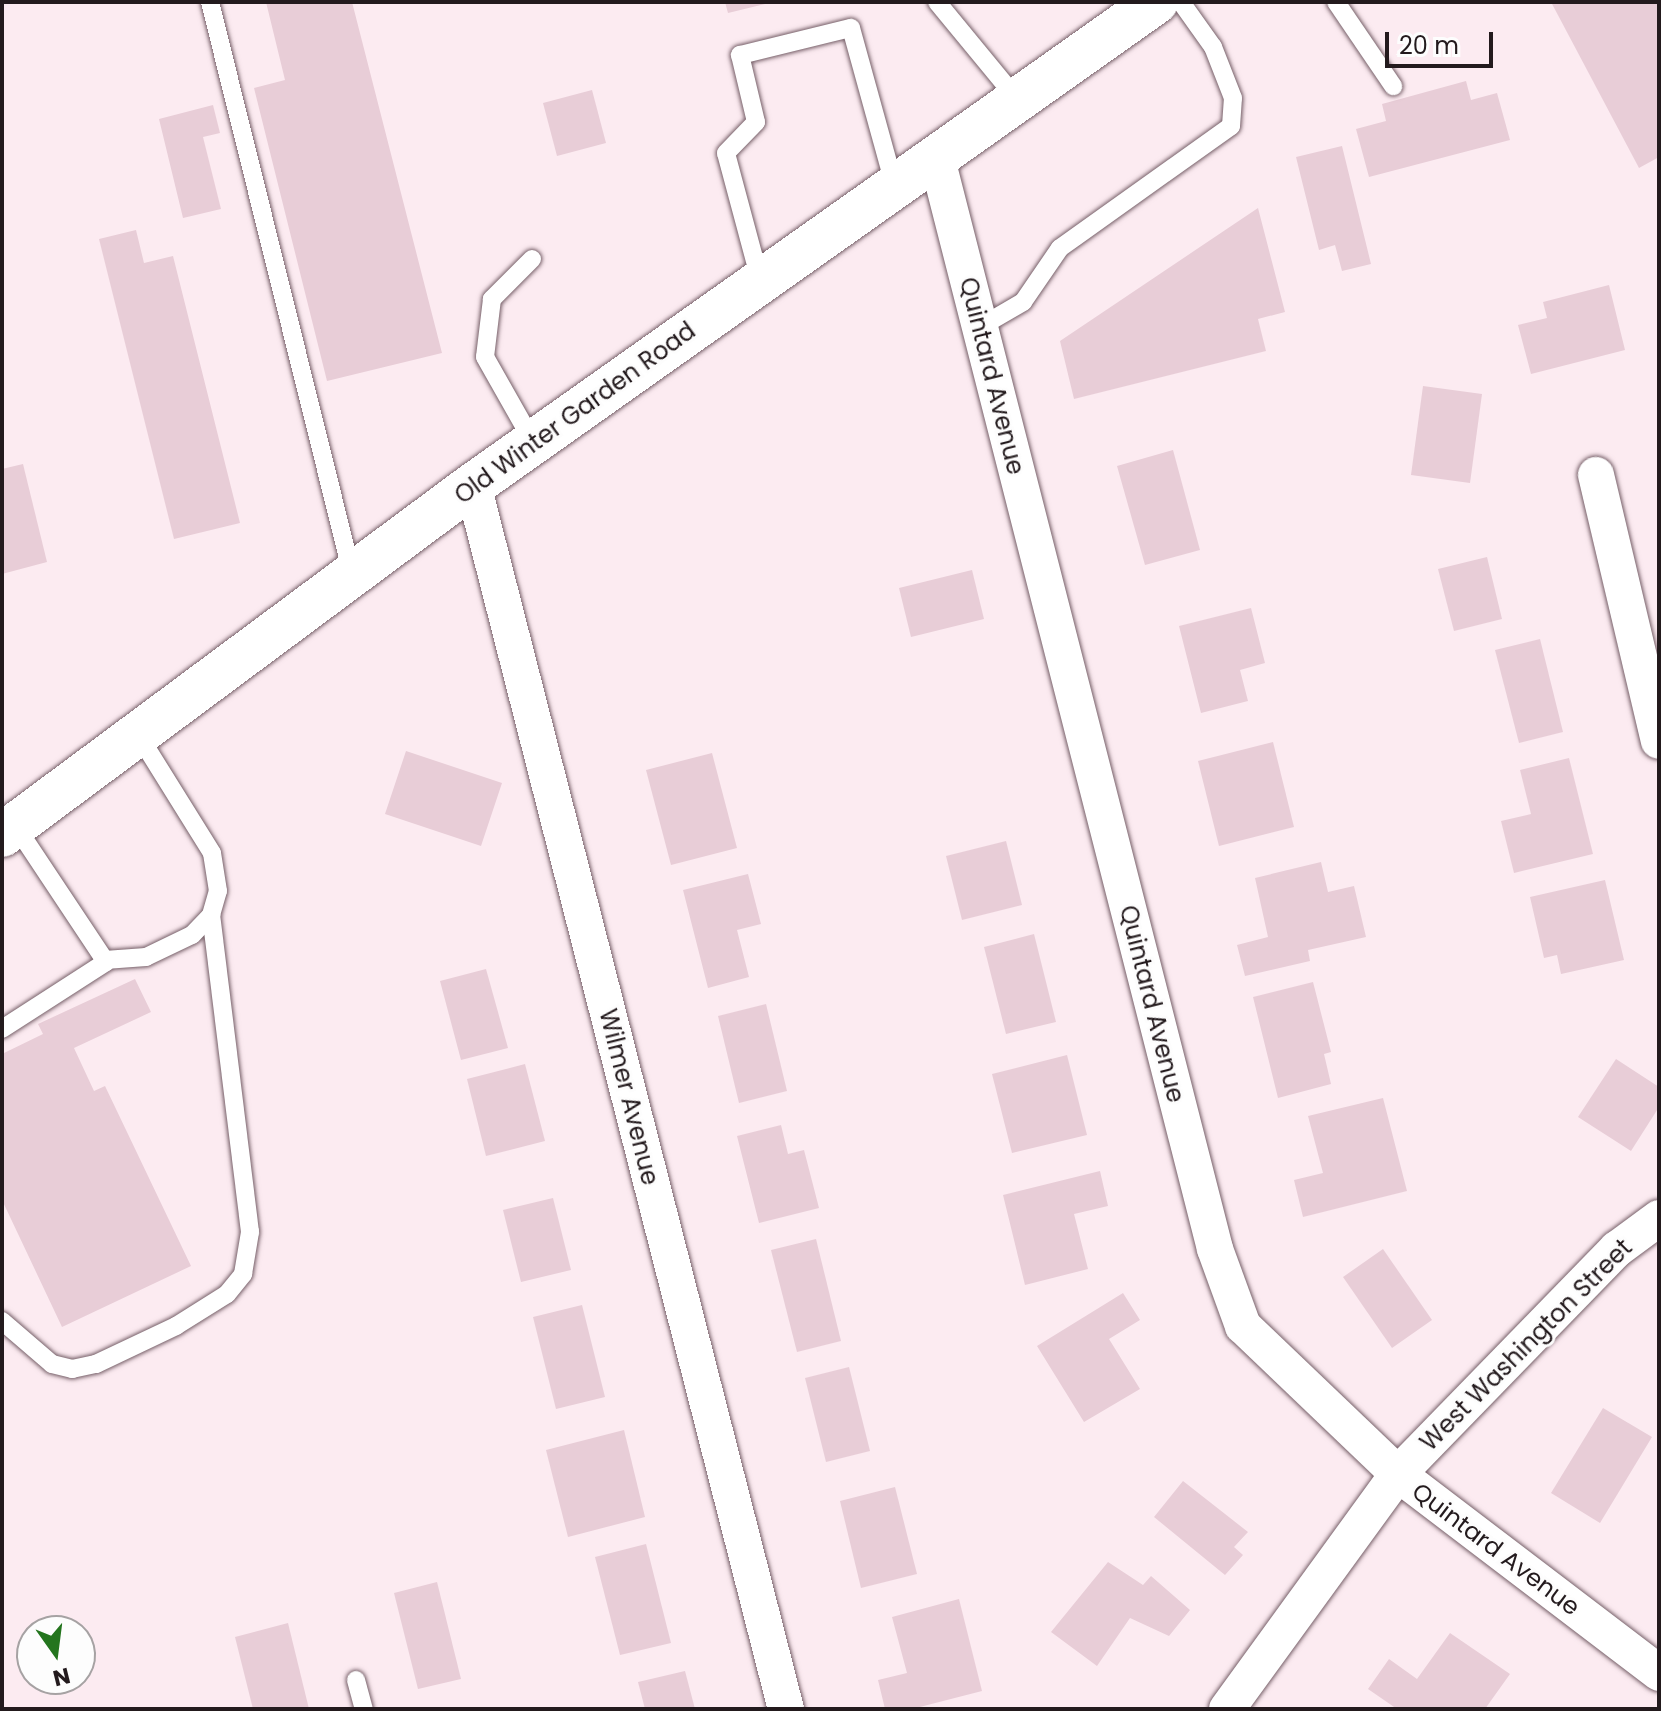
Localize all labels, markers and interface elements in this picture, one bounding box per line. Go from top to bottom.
scale bar [1389,16,1497,66]
text: 20 m [1399,29,1459,62]
street label: Quintard Avenue [954,274,1030,478]
street label: Old Winter Garden Road [449,316,701,510]
street label: Quintard Avenue [1114,902,1190,1106]
street label: Wilmer Avenue [593,1006,665,1188]
street label: West Washington Street [1414,1233,1638,1457]
street label: Quintard Avenue [1407,1477,1585,1621]
north arrow [16,1615,96,1695]
text: N [50,1660,73,1694]

